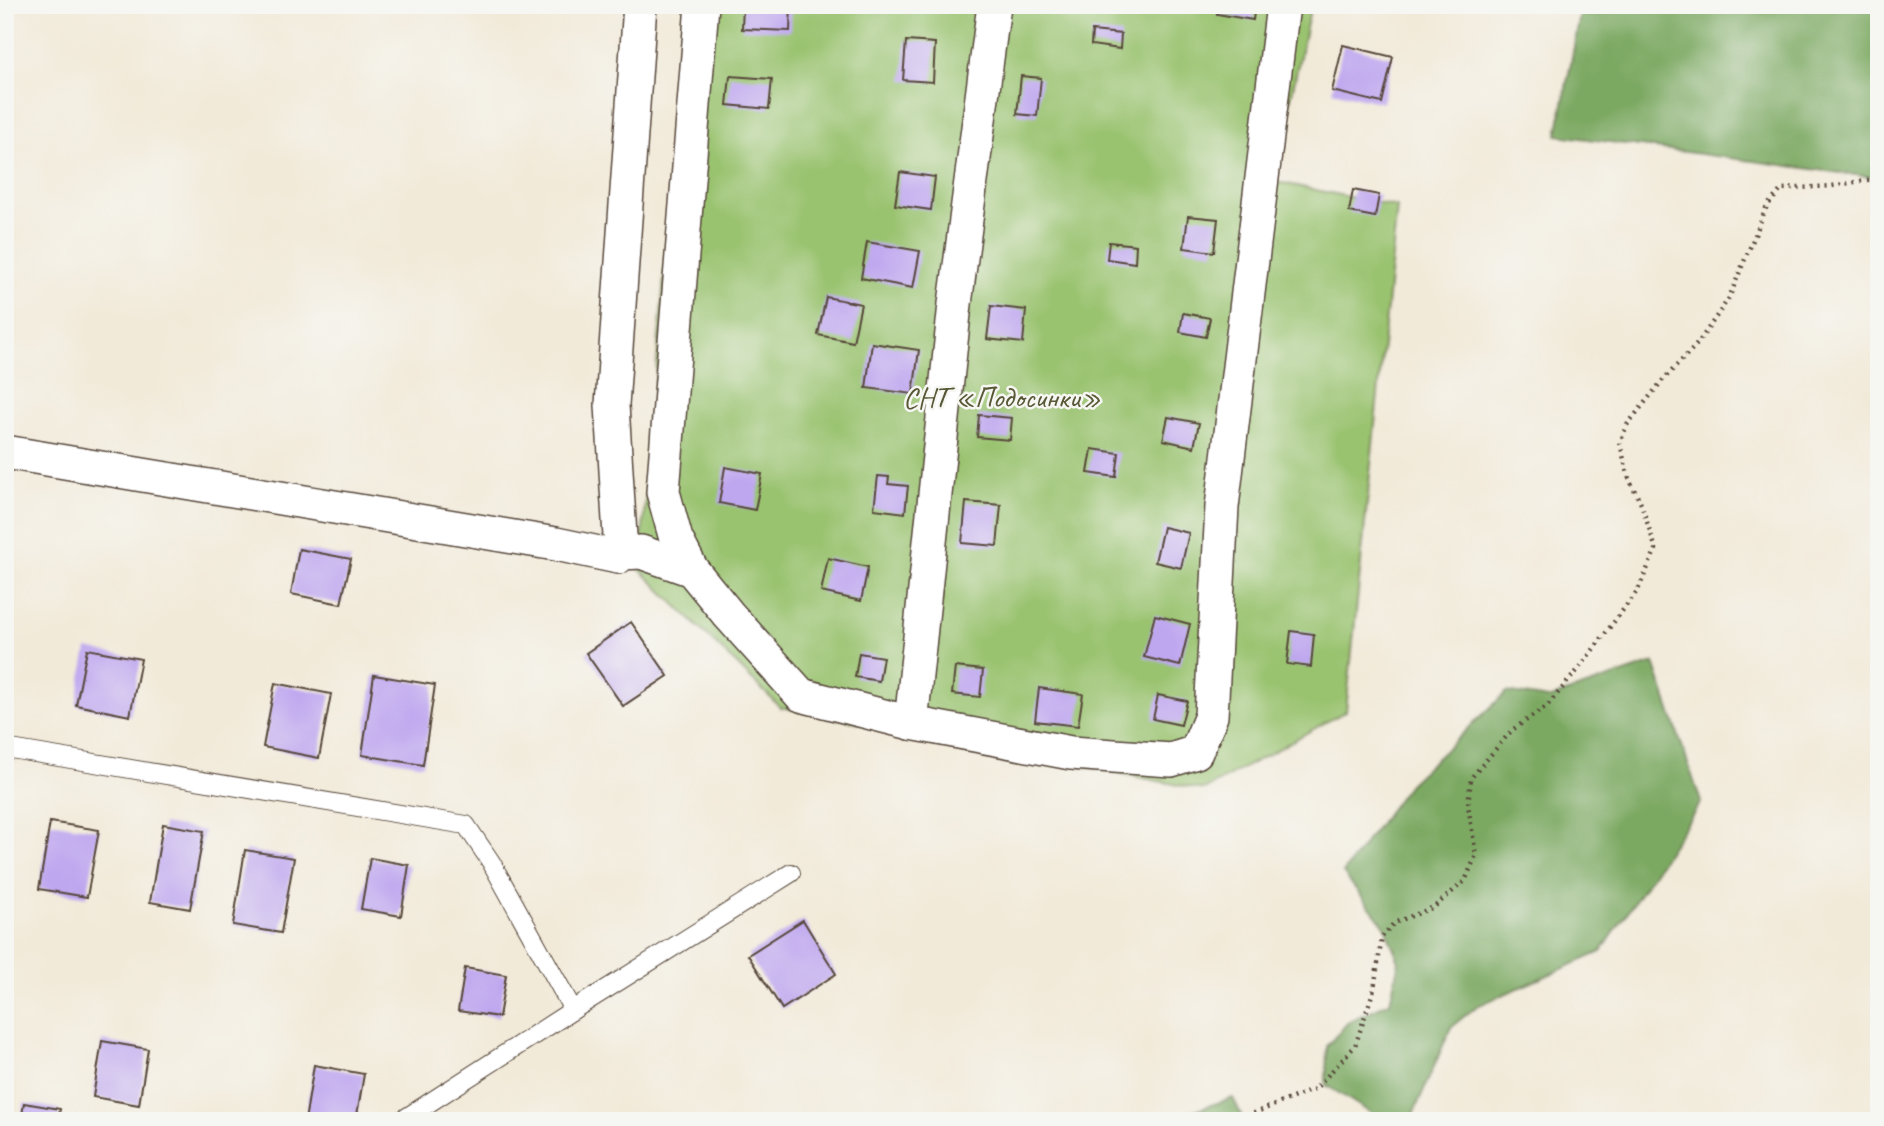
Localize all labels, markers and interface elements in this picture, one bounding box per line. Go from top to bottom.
park label: СНТ «Подосинки» [903,378,1101,416]

